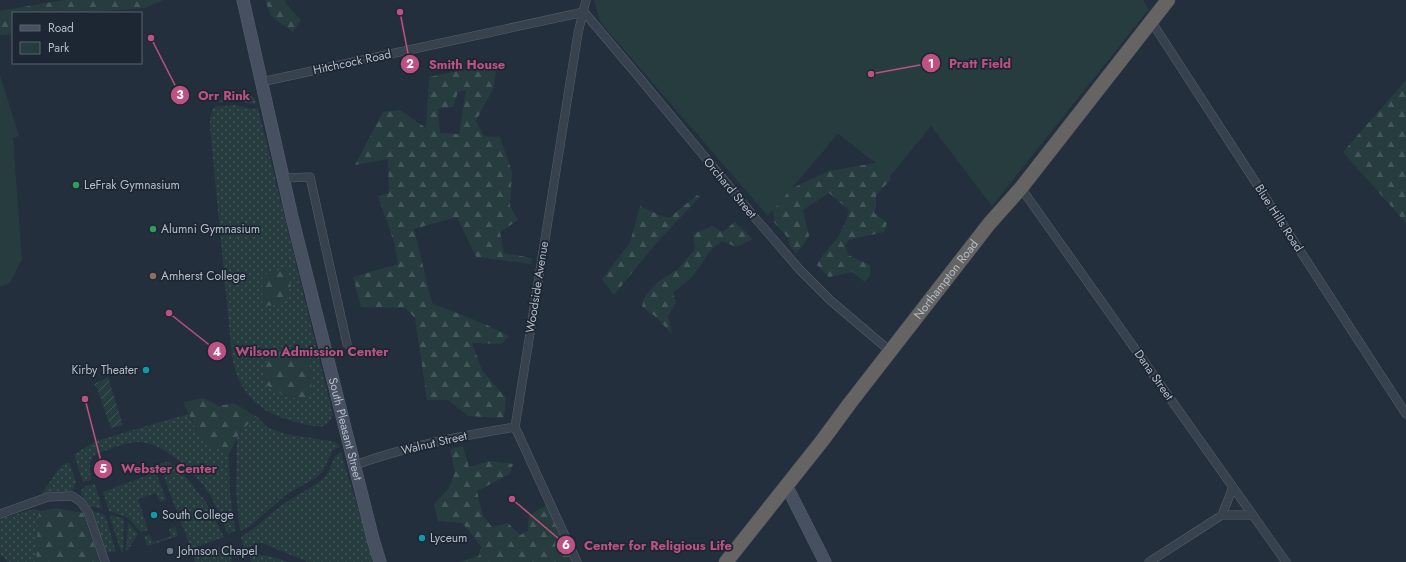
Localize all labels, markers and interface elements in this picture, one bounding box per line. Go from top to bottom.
legend [12,12,142,64]
text: Road [48,19,74,37]
text: Park [48,39,70,57]
street label: Hitchcock Road [311,45,393,79]
callout: Pratt Field [921,51,1019,76]
callout: Smith House [400,52,513,77]
text: Pratt Field [949,54,1011,73]
text: 2 [406,55,414,73]
text: Smith House [429,55,506,74]
text: 1 [928,55,934,73]
callout: Orr Rink [170,83,258,108]
text: 3 [176,86,184,104]
text: Orr Rink [198,86,251,105]
street label: Orchard Street [699,154,761,222]
place label: LeFrak Gymnasium [84,176,180,194]
marker: LeFrak Gymnasium [71,180,81,190]
street label: Blue Hills Road [1250,181,1308,255]
place label: Alumni Gymnasium [161,220,260,238]
marker: Alumni Gymnasium [148,224,158,234]
street label: Northampton Road [909,236,983,323]
street label: Woodside Avenue [521,240,553,334]
place label: Amherst College [161,267,246,285]
marker: Amherst College [148,271,158,281]
callout: Wilson Admission Center [207,339,397,364]
text: Wilson Admission Center [235,342,389,361]
text: 4 [213,343,221,361]
street label: Dana Street [1130,346,1178,404]
place label: Kirby Theater [71,361,139,379]
marker: Kirby Theater [141,365,151,375]
street label: South Pleasant Street [324,375,367,482]
street label: Walnut Street [399,427,469,459]
callout: Webster Center [93,456,225,481]
text: Webster Center [121,459,218,478]
text: 5 [99,460,107,478]
place label: South College [162,506,234,524]
marker: South College [149,510,159,520]
place label: Lyceum [430,529,467,547]
marker: Lyceum [417,533,427,543]
callout: Center for Religious Life [556,533,740,558]
text: 6 [562,536,570,554]
text: Center for Religious Life [584,536,733,555]
place label: Johnson Chapel [176,542,257,560]
marker: Johnson Chapel [165,546,175,556]

